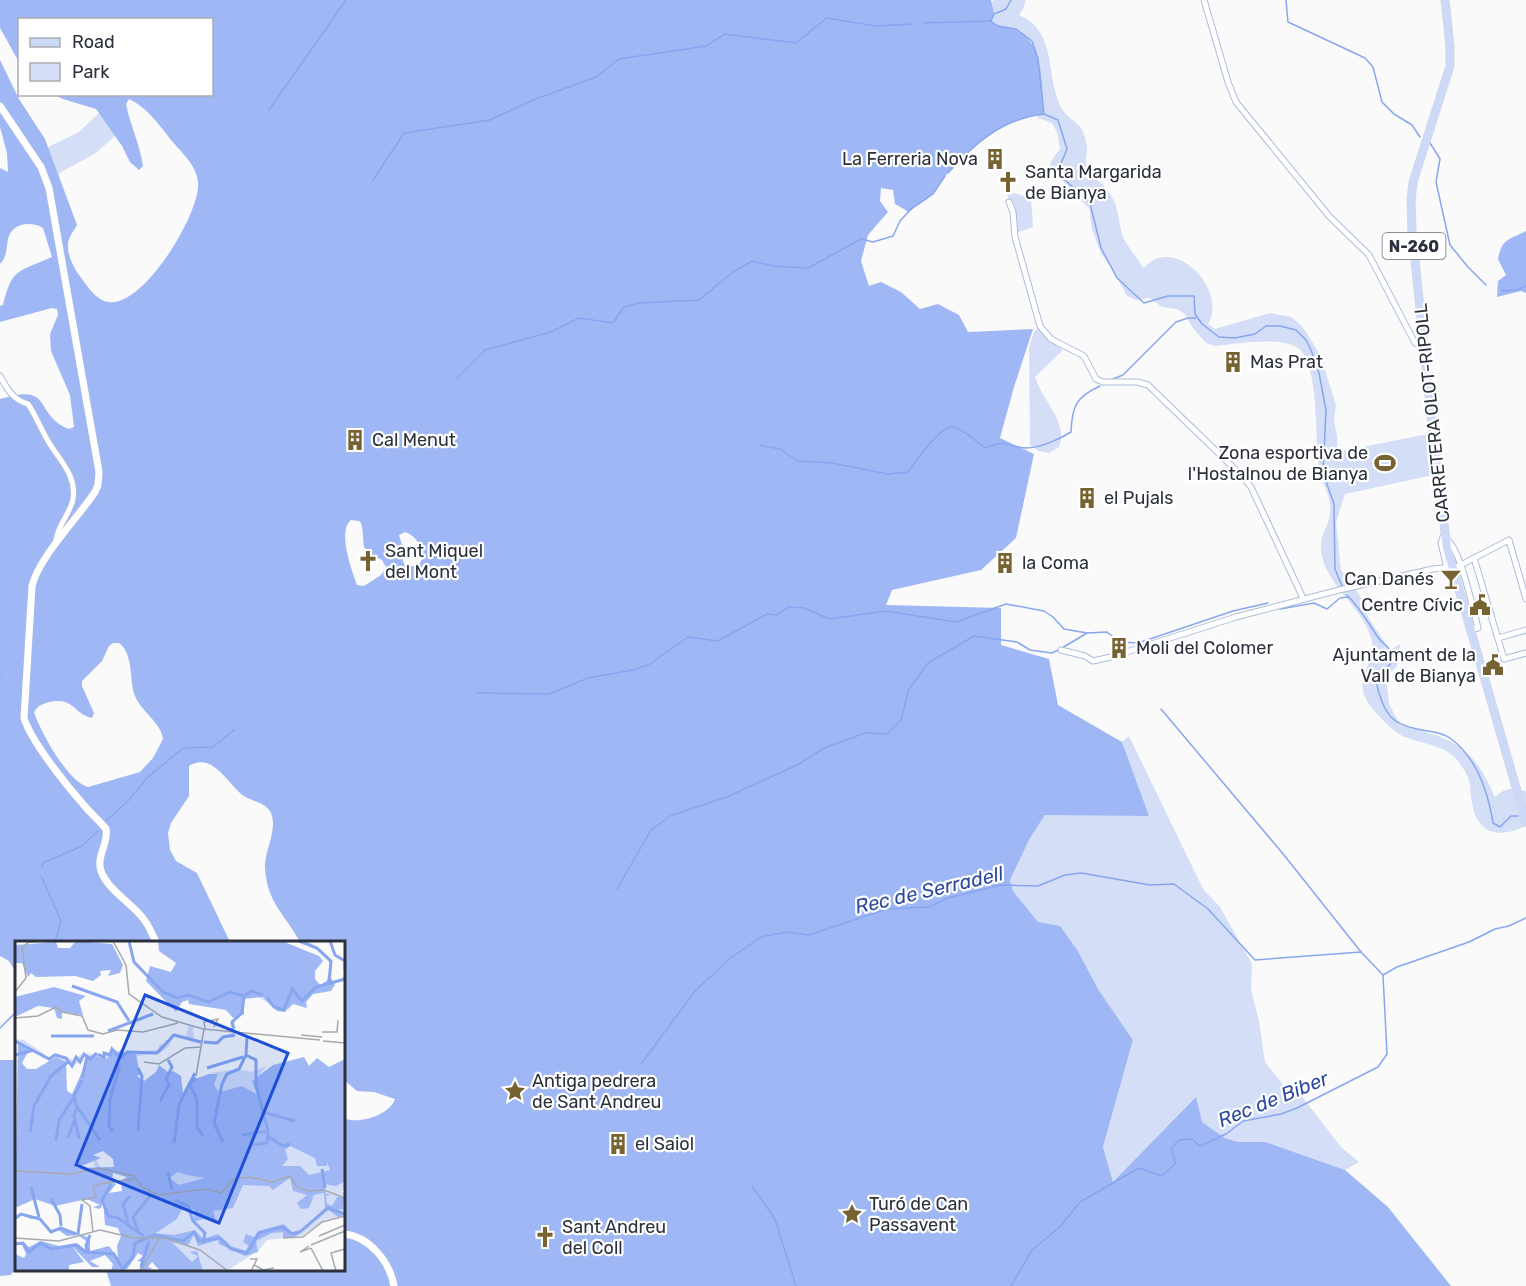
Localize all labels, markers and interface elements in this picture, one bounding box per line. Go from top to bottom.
legend [18,18,213,96]
text: Road [72,31,115,53]
text: Park [72,61,110,83]
building icon: La Ferreria Nova [983,147,1007,171]
place label: La Ferreria Nova [842,148,978,170]
place label: Santa Margarida de Bianya [1025,161,1162,204]
church icon: Santa Margarida de Bianya [996,170,1020,194]
road number: N-260 [1382,233,1446,259]
street label: CARRETERA OLOT-RIPOLL [1410,302,1454,524]
building icon: Mas Prat [1221,350,1245,374]
place label: Mas Prat [1250,351,1323,373]
building icon: Cal Menut [343,428,367,452]
place label: Cal Menut [372,429,456,451]
place label: Zona esportiva de l'Hostalnou de Bianya [1188,442,1368,485]
sports icon: Zona esportiva de l'Hostalnou de Bianya [1373,451,1397,475]
building icon: el Pujals [1075,486,1099,510]
place label: el Pujals [1104,487,1173,509]
place label: Sant Miquel del Mont [385,540,483,583]
church icon: Sant Miquel del Mont [356,549,380,573]
building icon: la Coma [993,551,1017,575]
place label: la Coma [1022,552,1089,574]
bar icon: Can Danés [1439,567,1463,591]
place label: Can Danés [1344,568,1434,590]
public building icon: Centre Cívic [1468,593,1492,617]
place label: Centre Cívic [1361,594,1463,616]
building icon: Moli del Colomer [1107,636,1131,660]
place label: Moli del Colomer [1136,637,1273,659]
place label: Ajuntament de la Vall de Bianya [1332,644,1476,687]
public building icon: Ajuntament de la Vall de Bianya [1481,653,1505,677]
water label: Rec de Serradell [852,861,1007,919]
inset map [15,941,345,1271]
water label: Rec de Biber [1214,1065,1333,1132]
place label: Antiga pedrera de Sant Andreu [532,1070,661,1113]
place icon: Antiga pedrera de Sant Andreu [503,1079,527,1103]
building icon: el Saiol [606,1132,630,1156]
place label: el Saiol [635,1133,694,1155]
place label: Turó de Can Passavent [869,1193,968,1236]
place icon: Turó de Can Passavent [840,1202,864,1226]
place label: Sant Andreu del Coll [562,1216,666,1259]
church icon: Sant Andreu del Coll [533,1225,557,1249]

